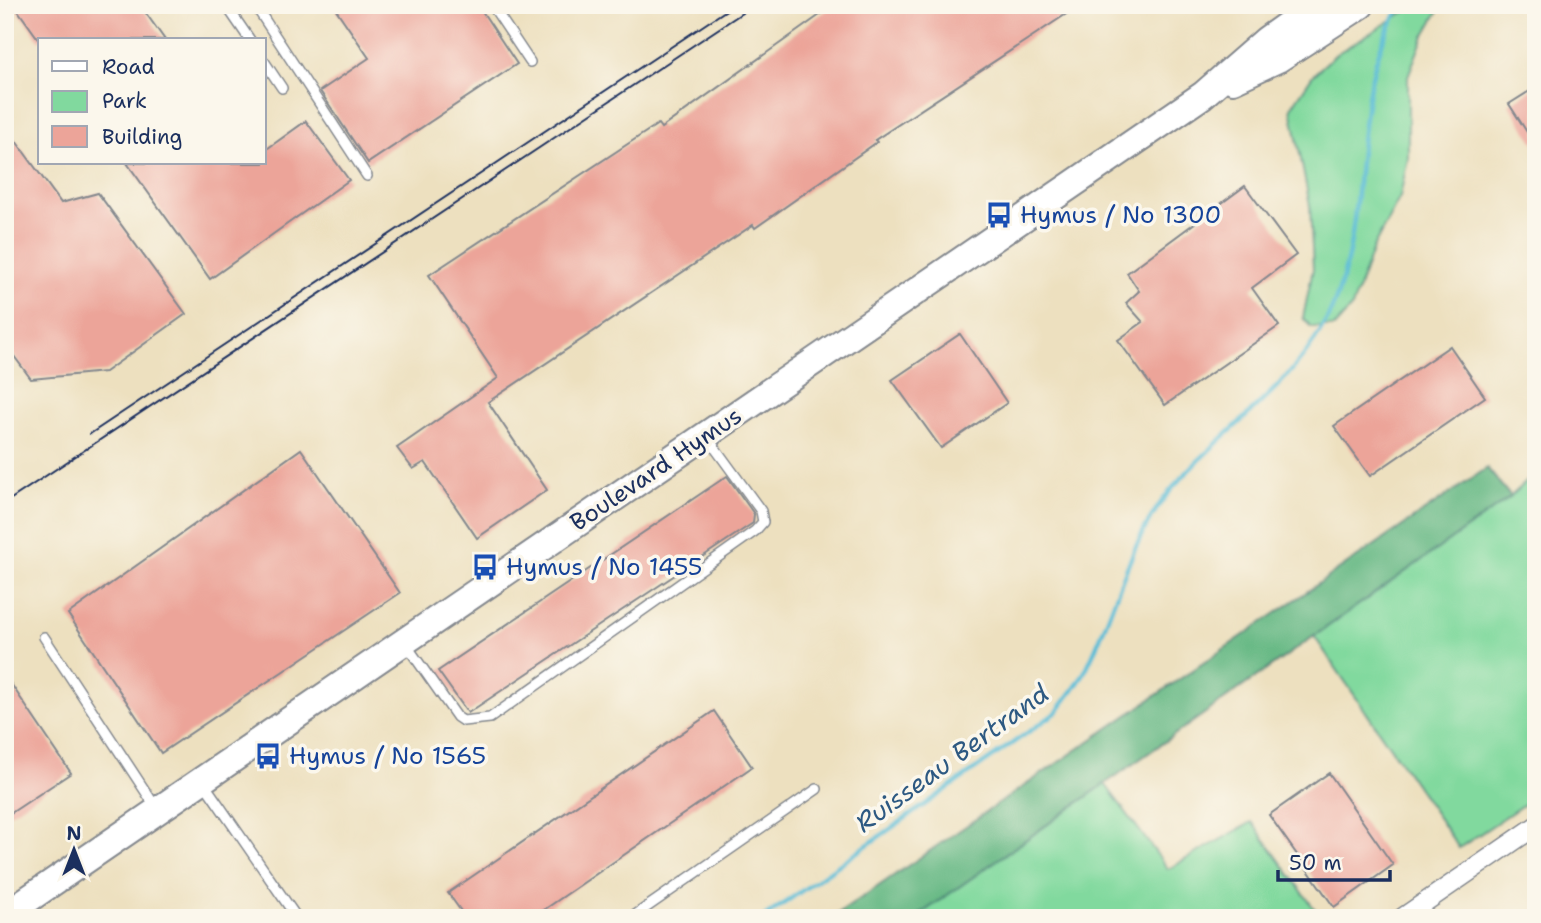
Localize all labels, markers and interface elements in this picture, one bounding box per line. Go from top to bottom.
legend [38,38,266,164]
text: Road [102,53,155,81]
text: Park [102,87,147,115]
text: Building [102,123,182,151]
place label: Hymus / No 1300 [1020,199,1221,231]
bus stop icon: Hymus / No 1300 [984,200,1014,230]
street label: Boulevard Hymus [564,400,748,538]
place label: Hymus / No 1455 [506,551,702,583]
bus stop icon: Hymus / No 1455 [470,552,500,582]
water label: Ruisseau Bertrand [848,675,1056,840]
place label: Hymus / No 1565 [289,740,486,772]
bus stop icon: Hymus / No 1565 [253,741,283,771]
north arrow [38,814,108,884]
text: N [66,821,82,846]
scale bar [1278,839,1390,883]
text: 50 m [1289,849,1342,877]

